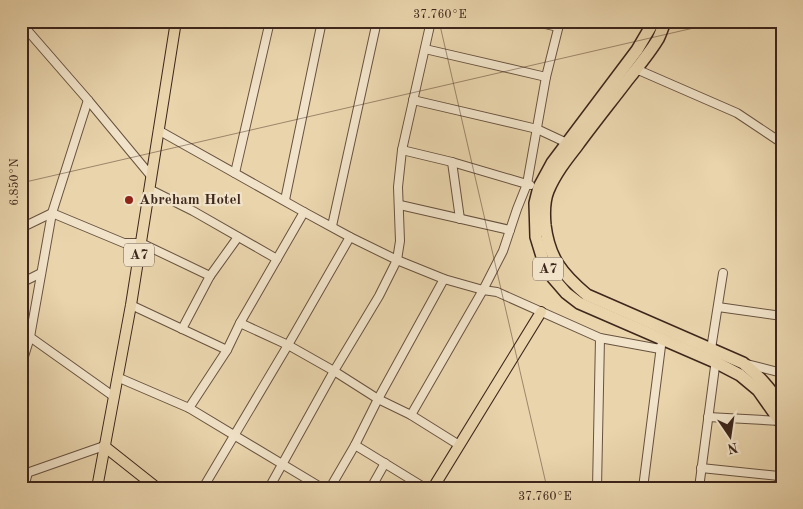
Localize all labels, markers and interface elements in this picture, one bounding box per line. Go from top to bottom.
text: 37.760°E [413,9,467,21]
text: 6.850°N [8,158,21,206]
place label: Abreham Hotel [139,193,242,208]
marker: Abreham Hotel [123,194,135,206]
road number: A7 [124,244,154,266]
road number: A7 [533,258,563,280]
north arrow [706,412,756,462]
text: N [726,440,739,456]
text: 37.760°E [518,491,572,503]

